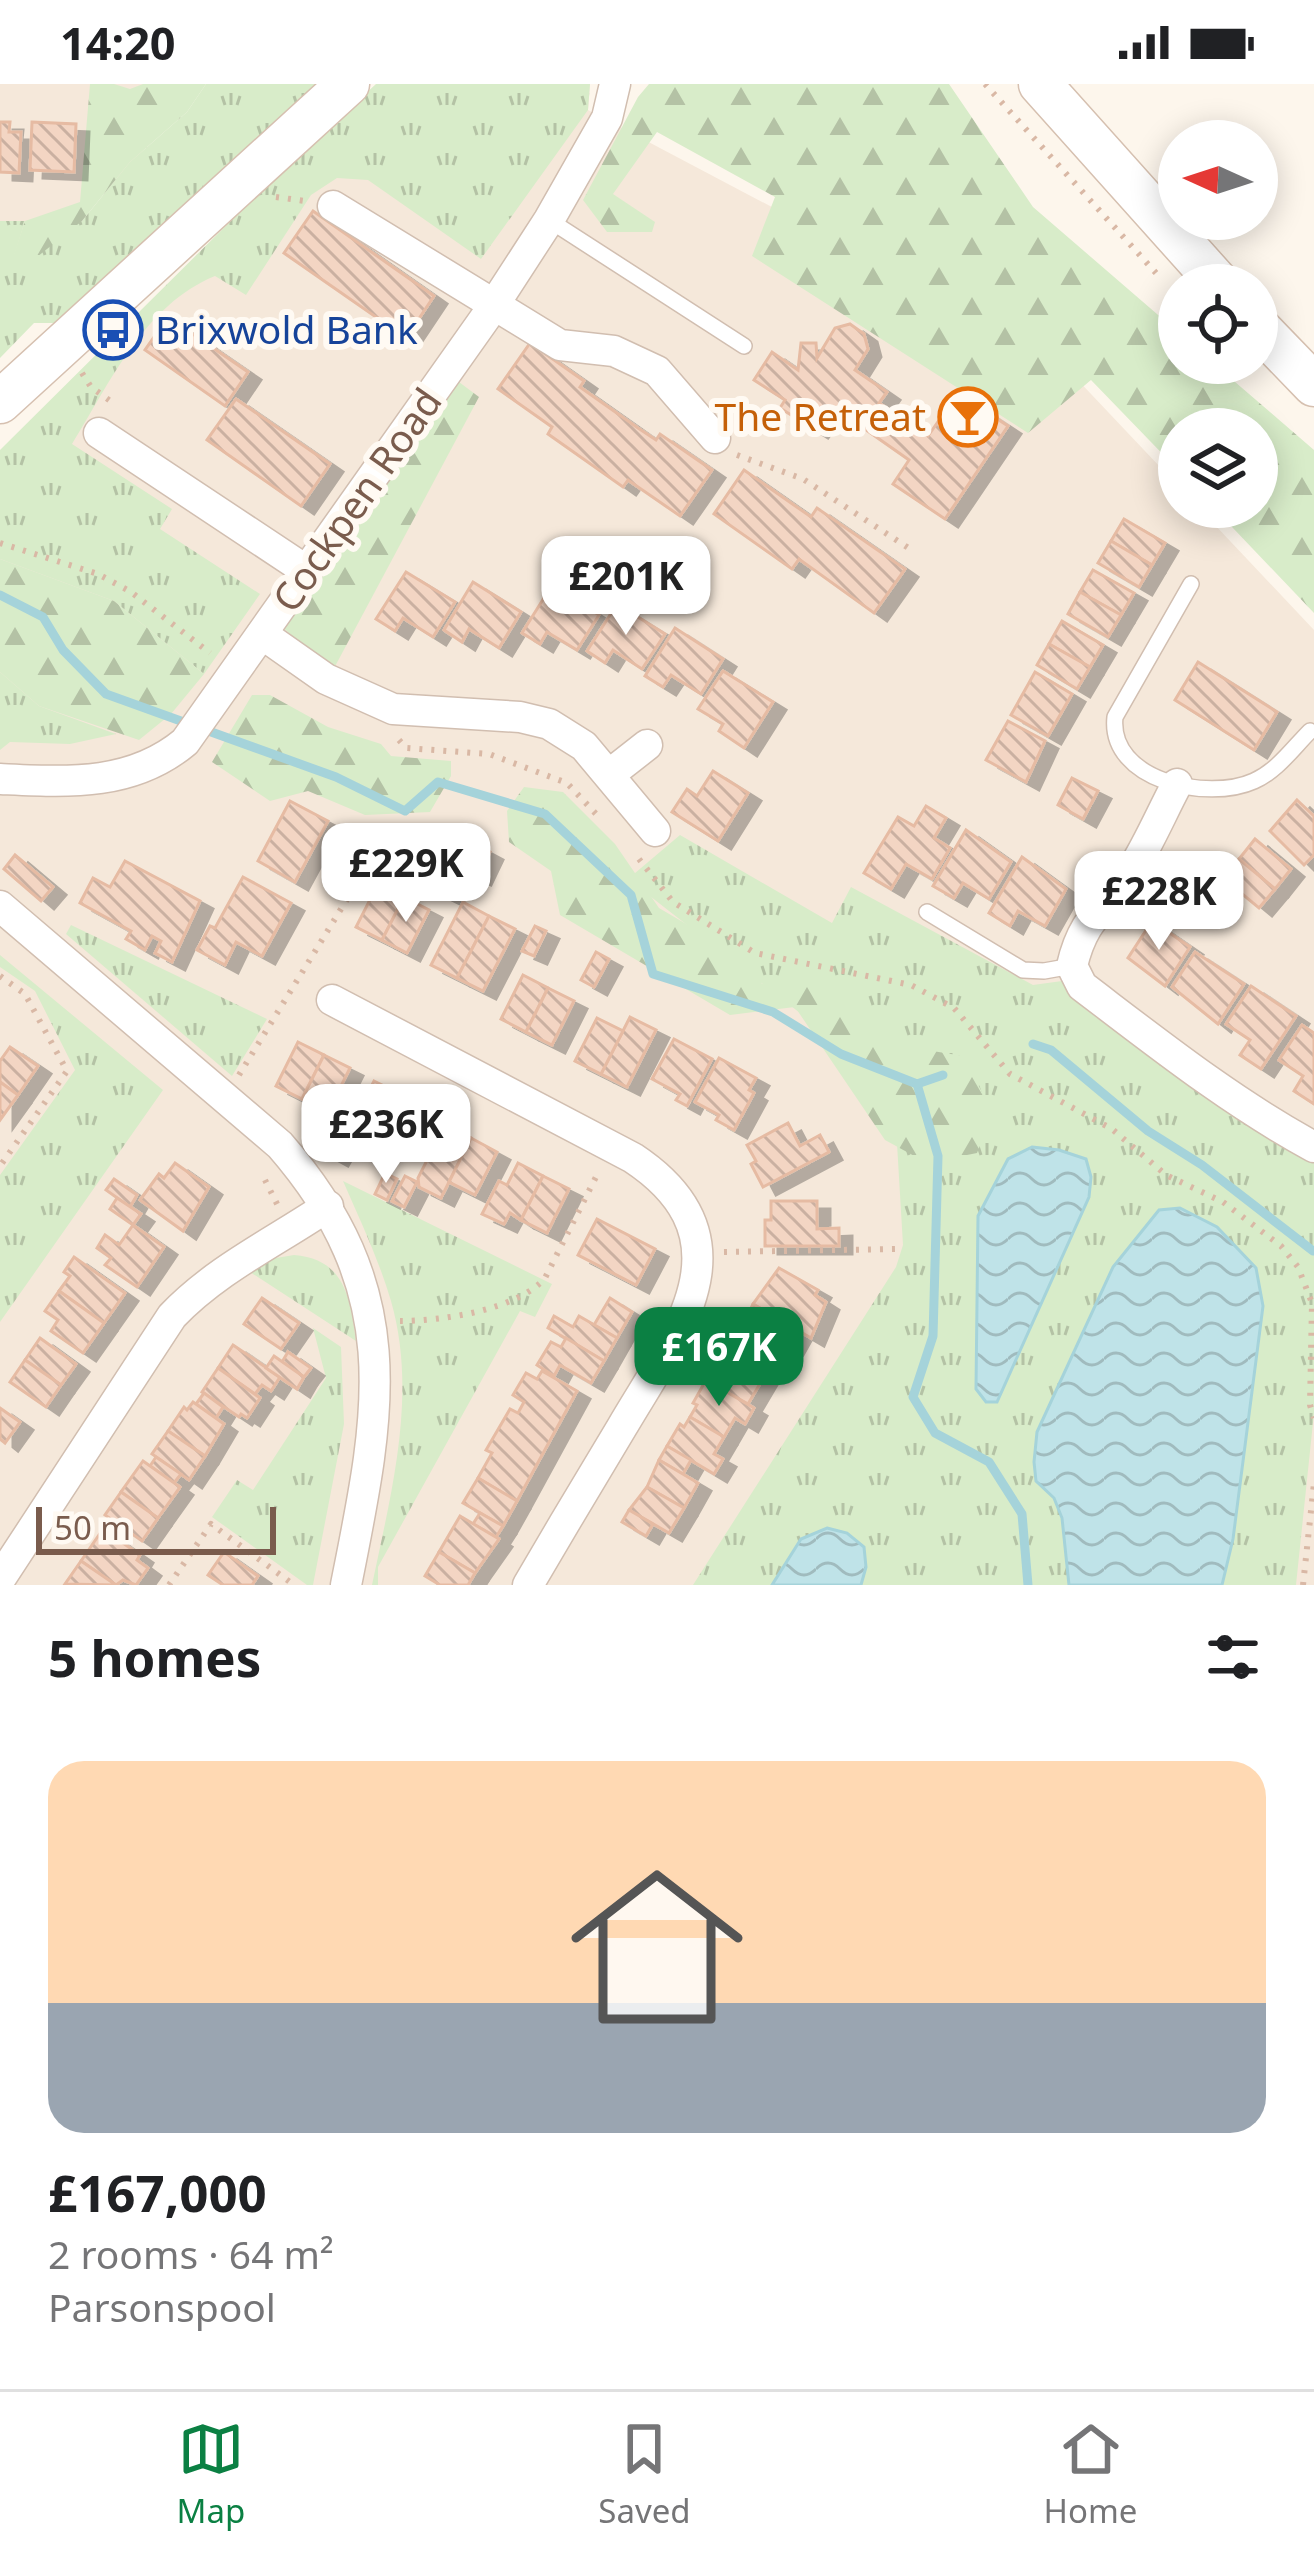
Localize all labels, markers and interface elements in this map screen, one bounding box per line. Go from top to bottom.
text: 14:20 [60,12,176,73]
north arrow [1158,120,1278,240]
map controls [1158,120,1278,528]
button: locate [1158,264,1278,384]
bus stop icon: Brixwold Bank [82,299,144,361]
place label: Brixwold Bank [155,302,418,355]
street label: Cockpen Road [259,377,453,622]
bar icon: The Retreat [937,386,999,448]
place label: The Retreat [714,389,926,442]
button: layers [1158,408,1278,528]
pin: £201K [542,536,710,638]
text: £201K [568,548,684,601]
pin: £229K [322,823,490,925]
text: £229K [348,835,464,888]
pin: £228K [1075,851,1243,953]
text: £228K [1101,863,1217,916]
pin: £236K [302,1084,470,1186]
text: £236K [328,1096,444,1149]
pin: £167K [635,1307,803,1409]
text: £167K [661,1319,777,1372]
scale bar [36,1501,276,1554]
text: 50 m [54,1505,131,1550]
text: 5 homes [48,1622,261,1692]
icon: filters [1200,1624,1266,1690]
icon: home [549,1839,765,2055]
text: £167,000 [48,2157,267,2227]
text: 2 rooms · 64 m² [48,2227,334,2280]
text: Parsonspool [48,2280,276,2333]
tab: Map [177,2416,245,2533]
tab: Saved [598,2416,691,2533]
tab: Home [1044,2416,1137,2533]

